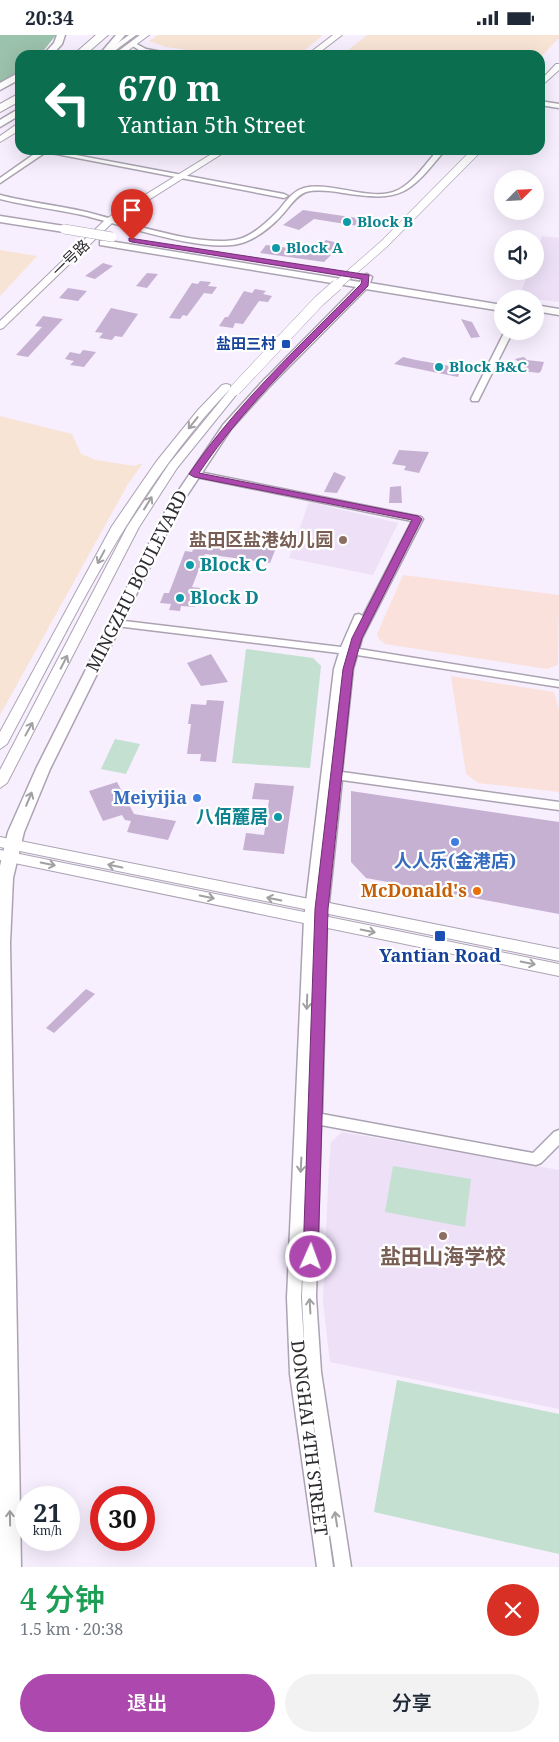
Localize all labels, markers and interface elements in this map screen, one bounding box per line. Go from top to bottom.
text: 20:34 [25,5,74,31]
text: 670 m [118,64,221,111]
icon: left [35,70,100,135]
text: Yantian 5th Street [118,109,305,139]
north arrow [494,170,544,220]
map controls [494,170,544,340]
pin [111,189,153,240]
icon: arrive [118,196,146,224]
place label: Block B [357,211,413,231]
marker: Block B [341,216,353,228]
button: sound [494,230,544,280]
street label: 一号路 [47,234,93,280]
place label: Block A [286,237,344,257]
marker: Block A [270,242,282,254]
button: layers [494,290,544,340]
place label: 盐田三村 [216,333,276,353]
marker: 盐田三村 [280,338,292,350]
place label: Block B&C [449,356,527,376]
marker: Block B&C [433,361,445,373]
one-way arrow [187,417,198,430]
street label: MINGZHU BOULEVARD [80,486,192,676]
one-way arrow [143,497,153,511]
place label: 盐田区盐港幼儿园 [189,527,333,551]
marker: 盐田区盐港幼儿园 [337,534,349,546]
one-way arrow [96,549,105,564]
place label: Block C [200,552,267,576]
marker: Block C [184,559,196,571]
place label: Block D [190,585,259,609]
marker: Block D [174,592,186,604]
one-way arrow [60,655,69,670]
one-way arrow [24,722,34,736]
place label: Meiyijia [113,785,187,809]
one-way arrow [25,792,35,807]
marker: Meiyijia [191,792,203,804]
place label: 八佰麓居 [196,804,268,828]
marker: 八佰麓居 [272,811,284,823]
marker: 人人乐(金港店) [449,836,461,848]
place label: 人人乐(金港店) [394,848,516,872]
one-way arrow [39,860,55,869]
one-way arrow [107,861,123,870]
place label: McDonald's [361,878,467,902]
marker: McDonald's [471,885,483,897]
one-way arrow [199,893,215,902]
one-way arrow [266,894,282,903]
one-way arrow [360,927,376,936]
marker: Yantian Road [433,929,447,943]
place label: Yantian Road [379,943,501,967]
one-way arrow [519,959,535,969]
one-way arrow [303,994,312,1010]
one-way arrow [296,1156,305,1172]
position arrow [284,1230,336,1282]
marker: 盐田山海学校 [437,1230,449,1242]
place label: 盐田山海学校 [380,1242,506,1270]
one-way arrow [305,1298,314,1314]
street label: DONGHAI 4TH STREET [286,1339,334,1537]
speed limit sign: 30 [90,1486,155,1551]
text: 21 [33,1495,62,1529]
one-way arrow [5,1511,14,1527]
one-way arrow [331,1511,341,1527]
text: km/h [33,1522,62,1539]
text: 4 分钟 [20,1578,105,1619]
button: close [487,1584,539,1636]
text: 1.5 km · 20:38 [20,1618,123,1640]
button: 退出 [20,1674,275,1732]
button: 分享 [285,1674,539,1732]

